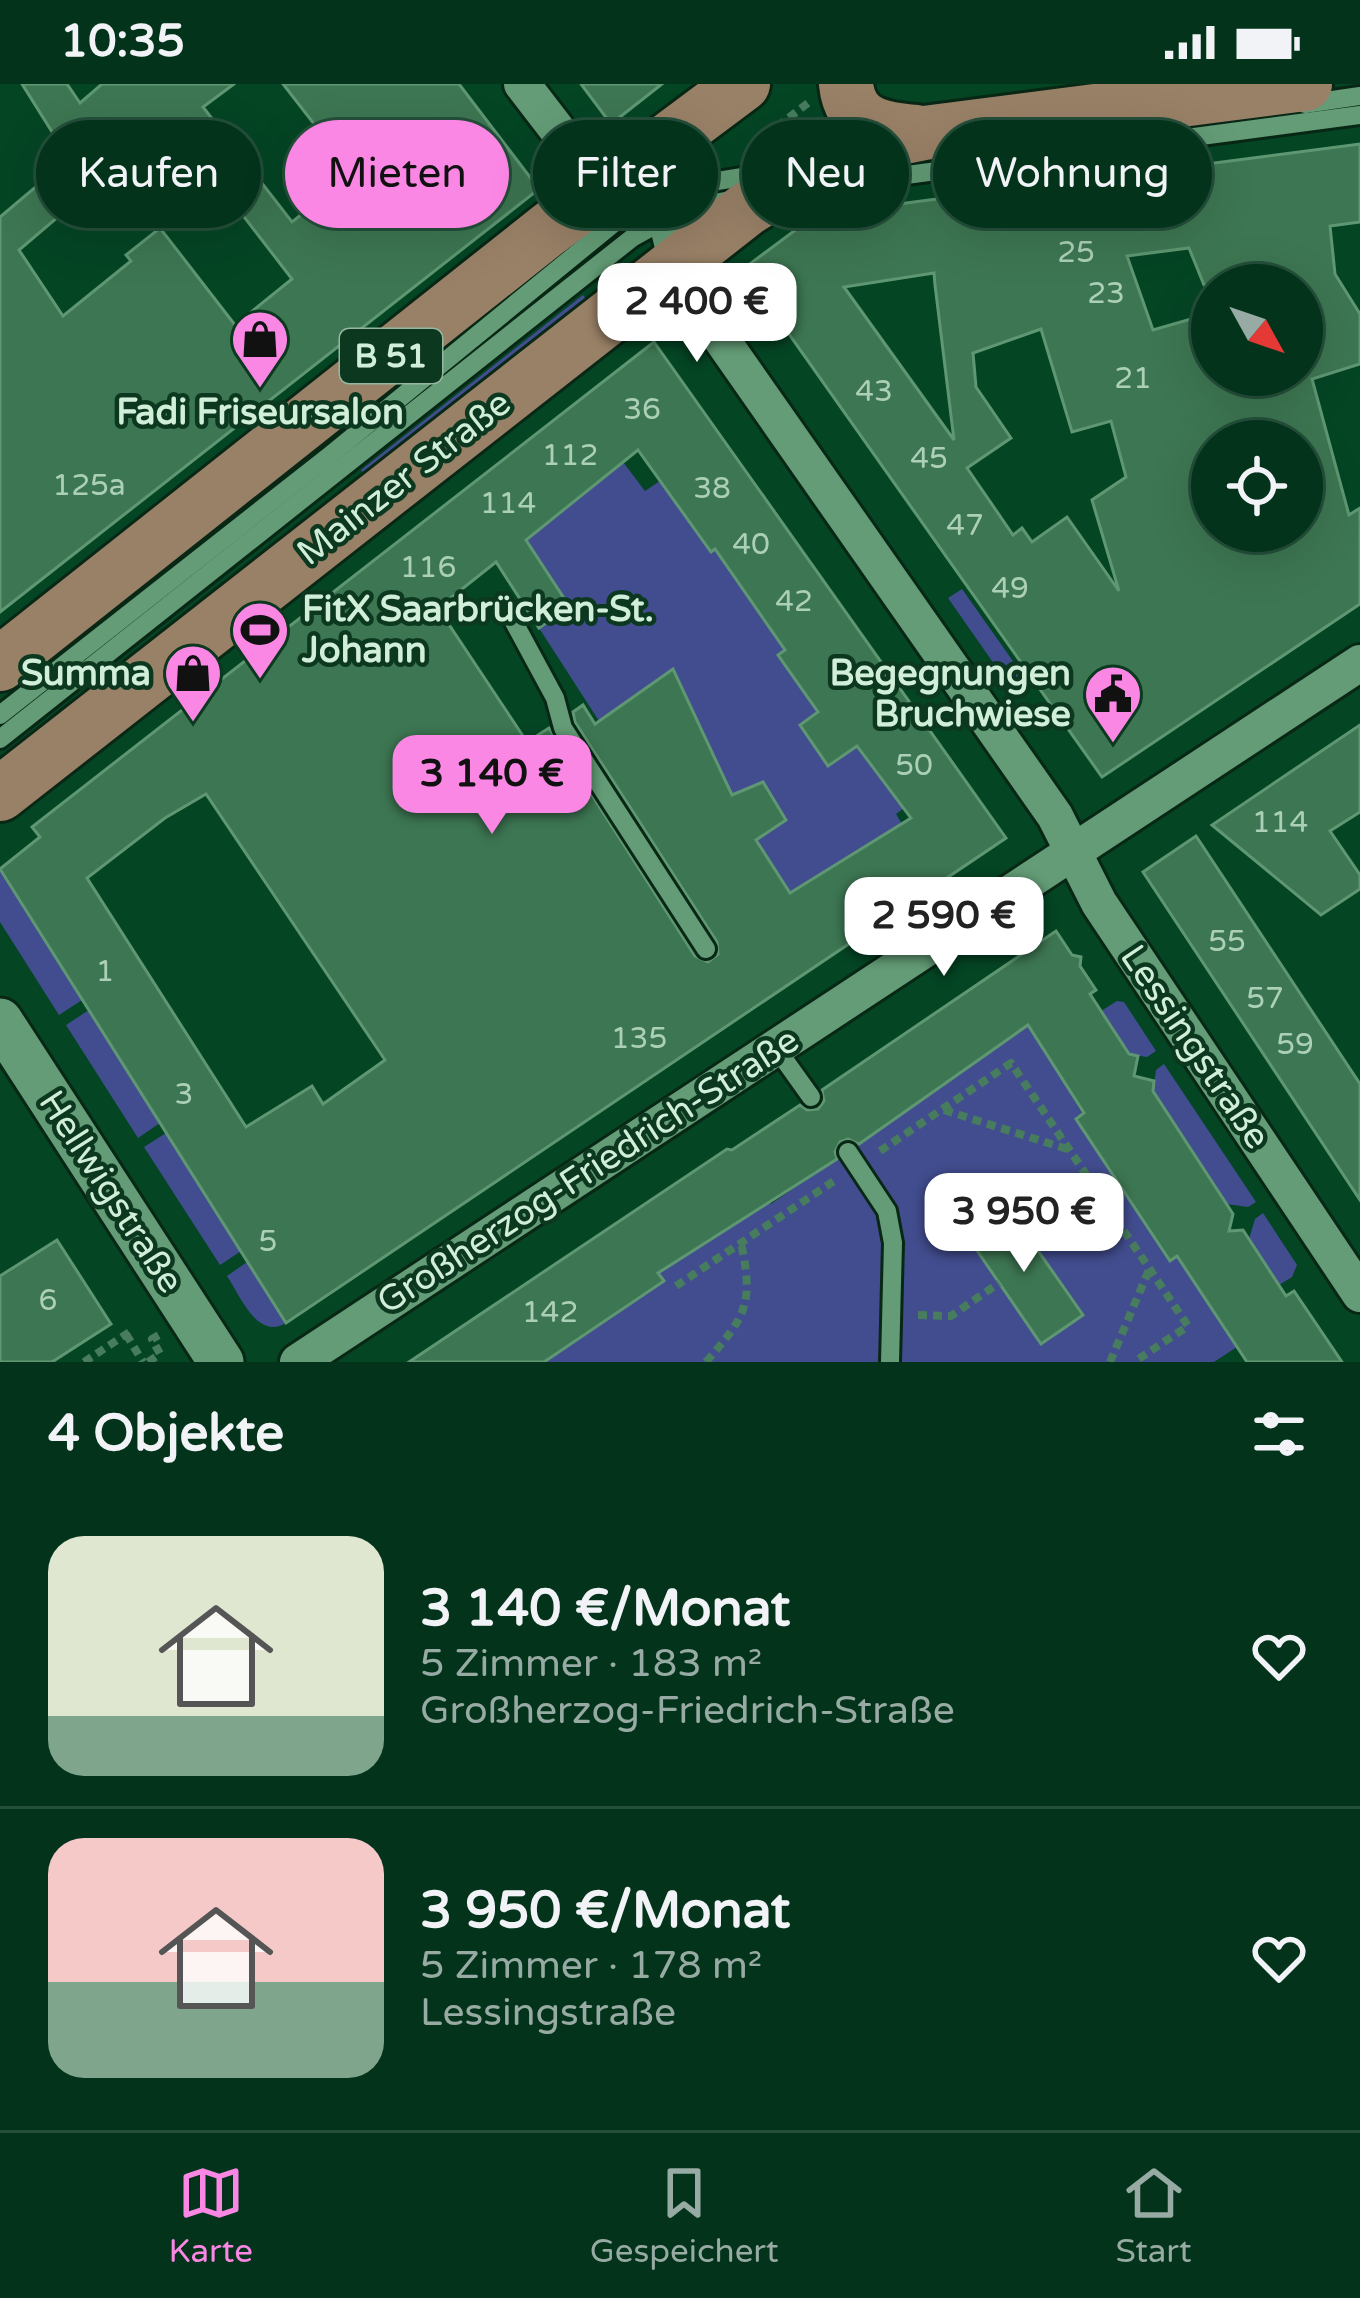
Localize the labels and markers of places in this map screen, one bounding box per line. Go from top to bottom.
pin: 2 400 € [586,263,808,365]
shop icon: Fadi Friseursalon [229,308,291,390]
place label: Fadi Friseursalon [116,391,404,434]
place label: FitX Saarbrücken-St. Johann [301,588,654,672]
sports icon: FitX Saarbrücken-St. Johann [229,599,291,681]
shop icon: Summa [162,642,224,724]
place label: Summa [21,652,151,695]
place label: Begegnungen Bruchwiese [829,652,1071,736]
public building icon: Begegnungen Bruchwiese [1082,663,1144,745]
pin: 3 140 € [381,735,603,837]
pin: 2 590 € [833,877,1055,979]
pin: 3 950 € [913,1173,1135,1275]

